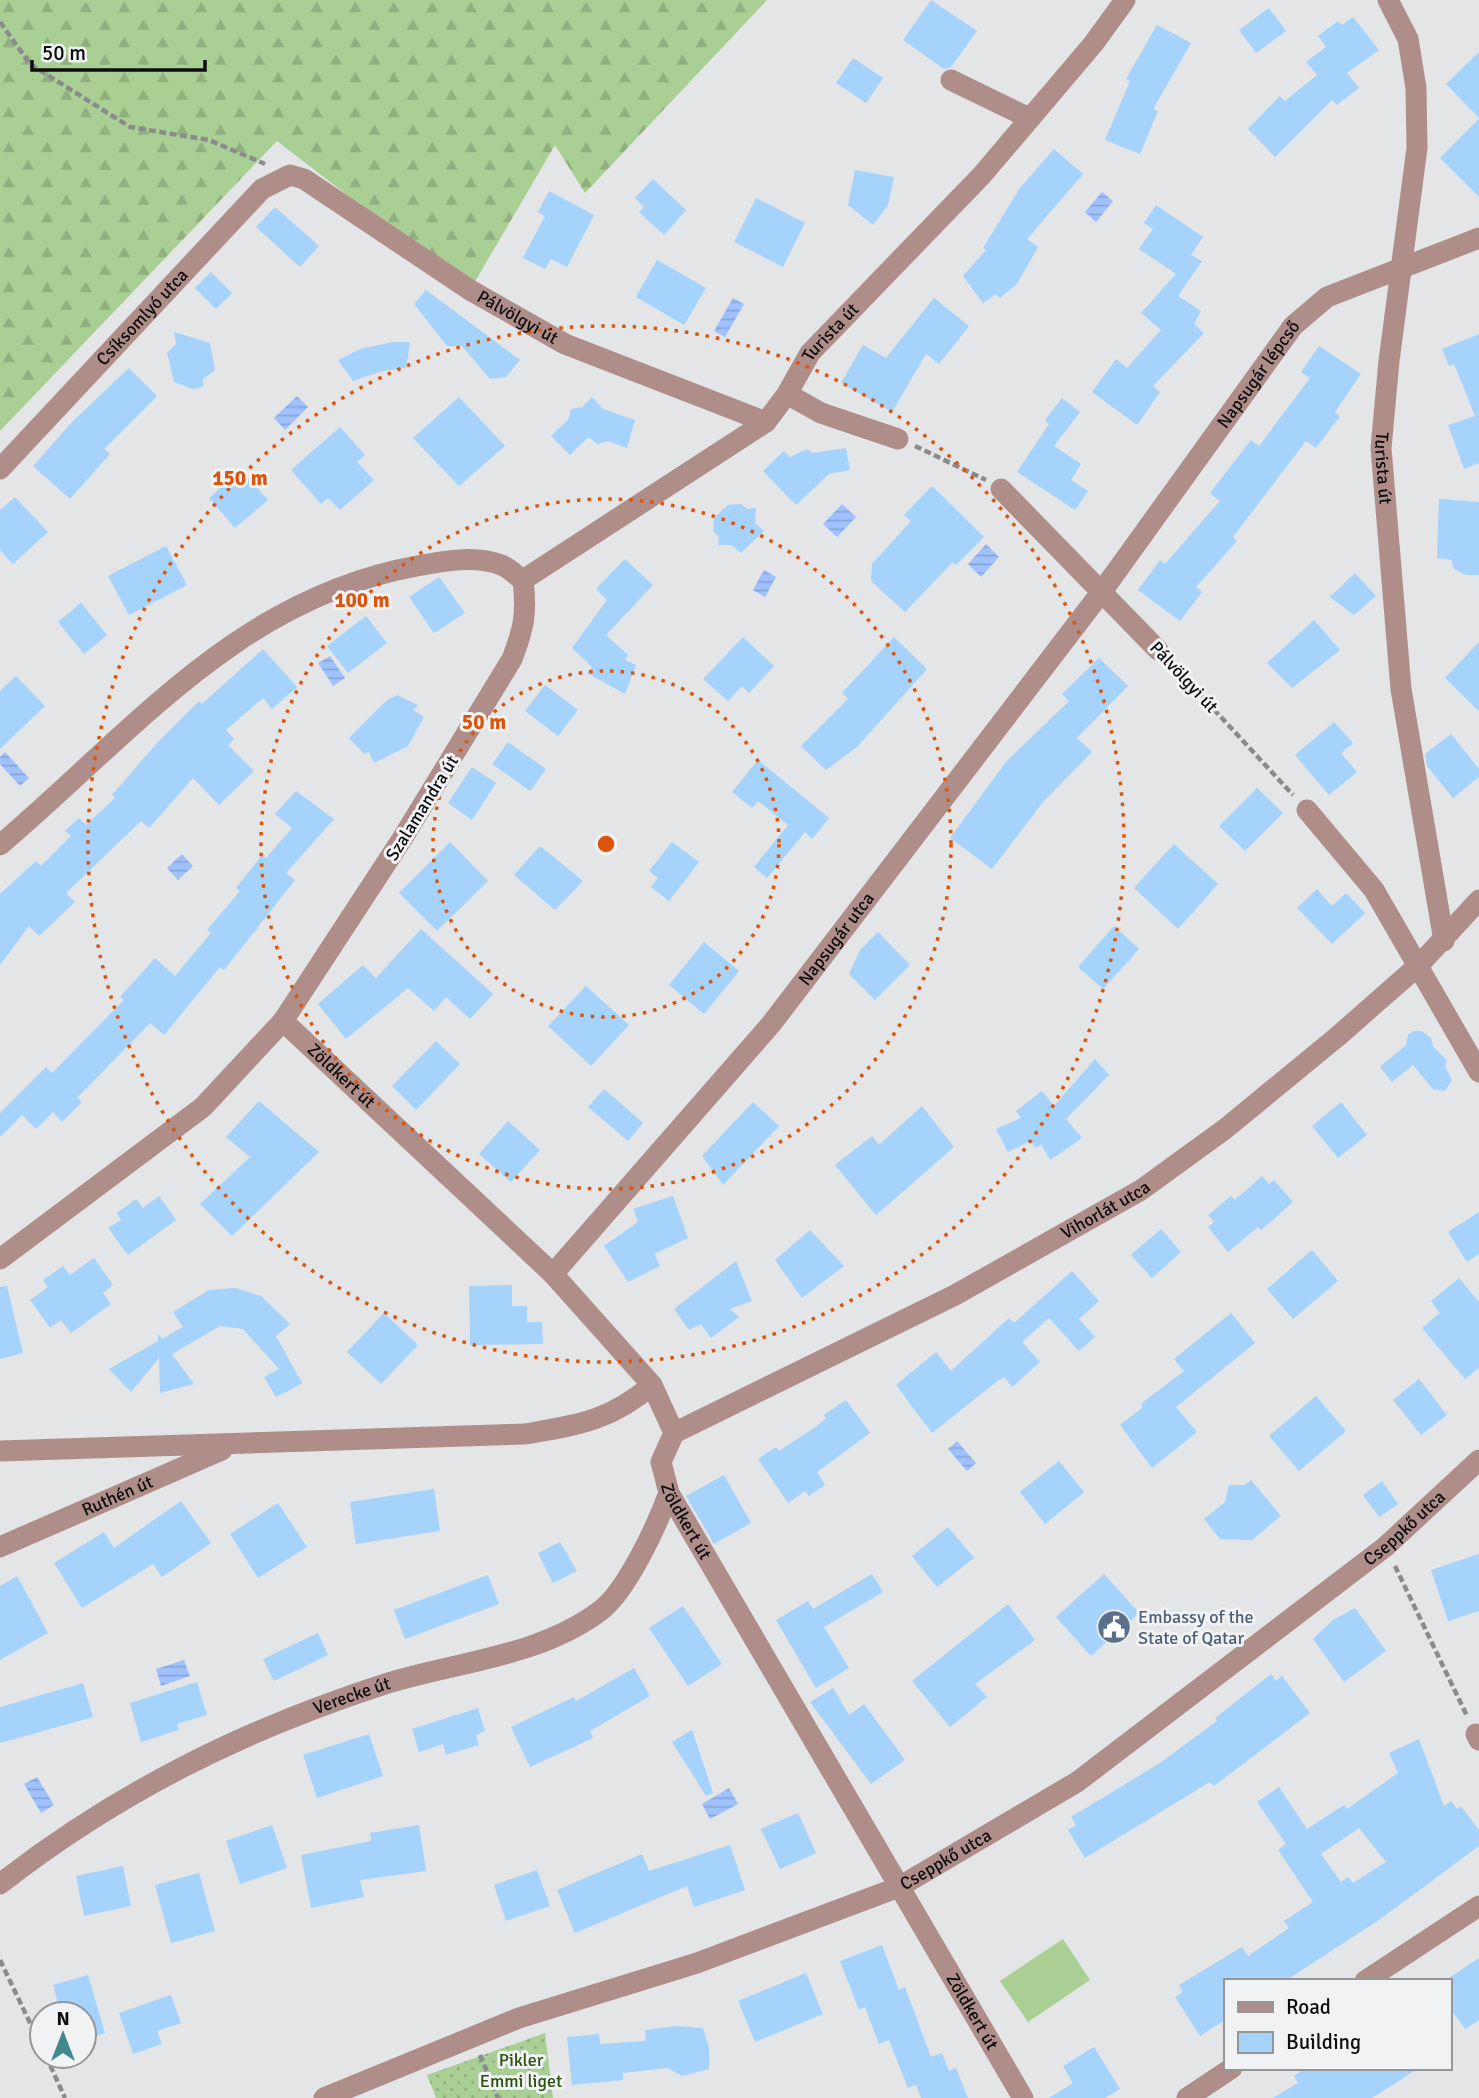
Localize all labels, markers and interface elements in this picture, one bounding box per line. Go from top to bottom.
scale bar [32,28,205,72]
text: 50 m [42,40,86,66]
street label: Csíksomlyó utca [92,264,193,370]
street label: Pálvölgyi út [473,285,562,349]
street label: Turista út [797,298,863,365]
street label: Napsugár lépcső [1212,316,1304,432]
street label: Turista út [1370,431,1397,505]
text: 150 m [212,465,268,491]
text: 100 m [334,587,390,613]
street label: Pálvölgyi út [1145,637,1223,717]
text: 50 m [462,709,506,735]
street label: Szalamandra út [381,751,463,865]
centre of rings [594,832,618,856]
street label: Napsugár utca [794,888,879,990]
street label: Zöldkert út [303,1039,380,1113]
street label: Vihorlát utca [1057,1176,1155,1244]
street label: Ruthén út [78,1471,156,1521]
street label: Zöldkert út [656,1481,716,1563]
street label: Cseppkő utca [1359,1486,1450,1570]
place label: Embassy of the State of Qatar [1138,1606,1254,1649]
public building icon: Embassy of the State of Qatar [1095,1608,1133,1646]
street label: Verecke út [310,1672,393,1719]
street label: Cseppkő utca [896,1824,995,1895]
street label: Zöldkert út [941,1969,1003,2054]
legend [1224,1979,1451,2070]
text: Road [1286,1994,1331,2020]
north arrow [28,2000,98,2070]
text: N [56,2007,70,2031]
text: Building [1286,2029,1361,2055]
park label: Pikler Emmi liget [480,2049,562,2092]

